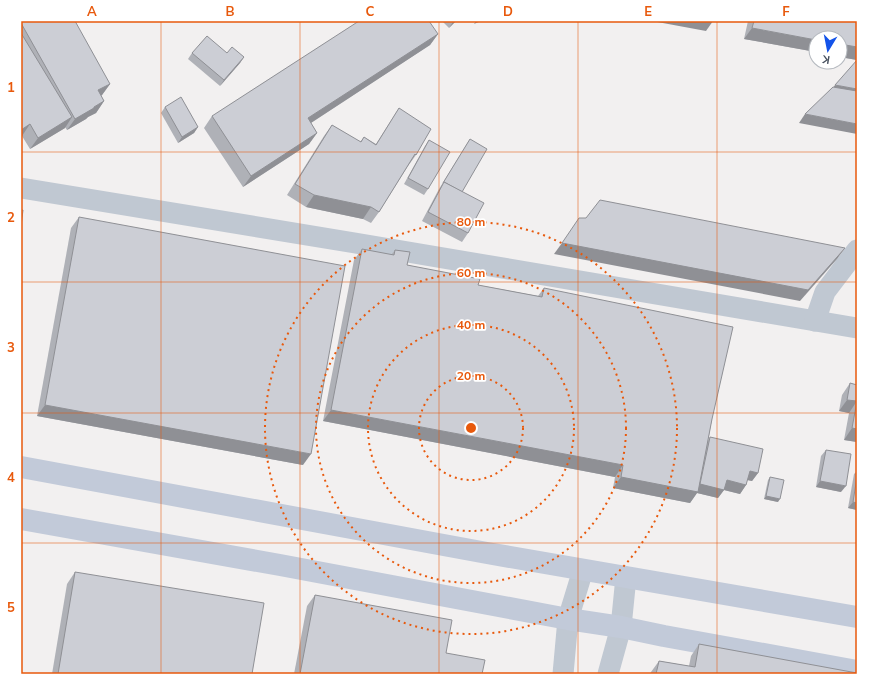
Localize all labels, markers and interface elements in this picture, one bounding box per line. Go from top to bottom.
text: A [87,3,97,19]
text: B [226,3,235,19]
text: C [366,3,375,19]
text: D [503,3,513,19]
text: E [644,3,652,19]
text: F [782,3,790,19]
north arrow [808,30,848,70]
text: K [821,52,831,67]
text: 1 [7,79,15,95]
text: 2 [7,209,15,225]
text: 80 m [457,214,485,229]
text: 60 m [457,265,485,280]
text: 40 m [457,317,485,332]
text: 3 [7,339,15,355]
text: 20 m [457,368,485,383]
centre of rings [464,421,478,435]
text: 4 [7,469,15,485]
text: 5 [7,599,15,615]

